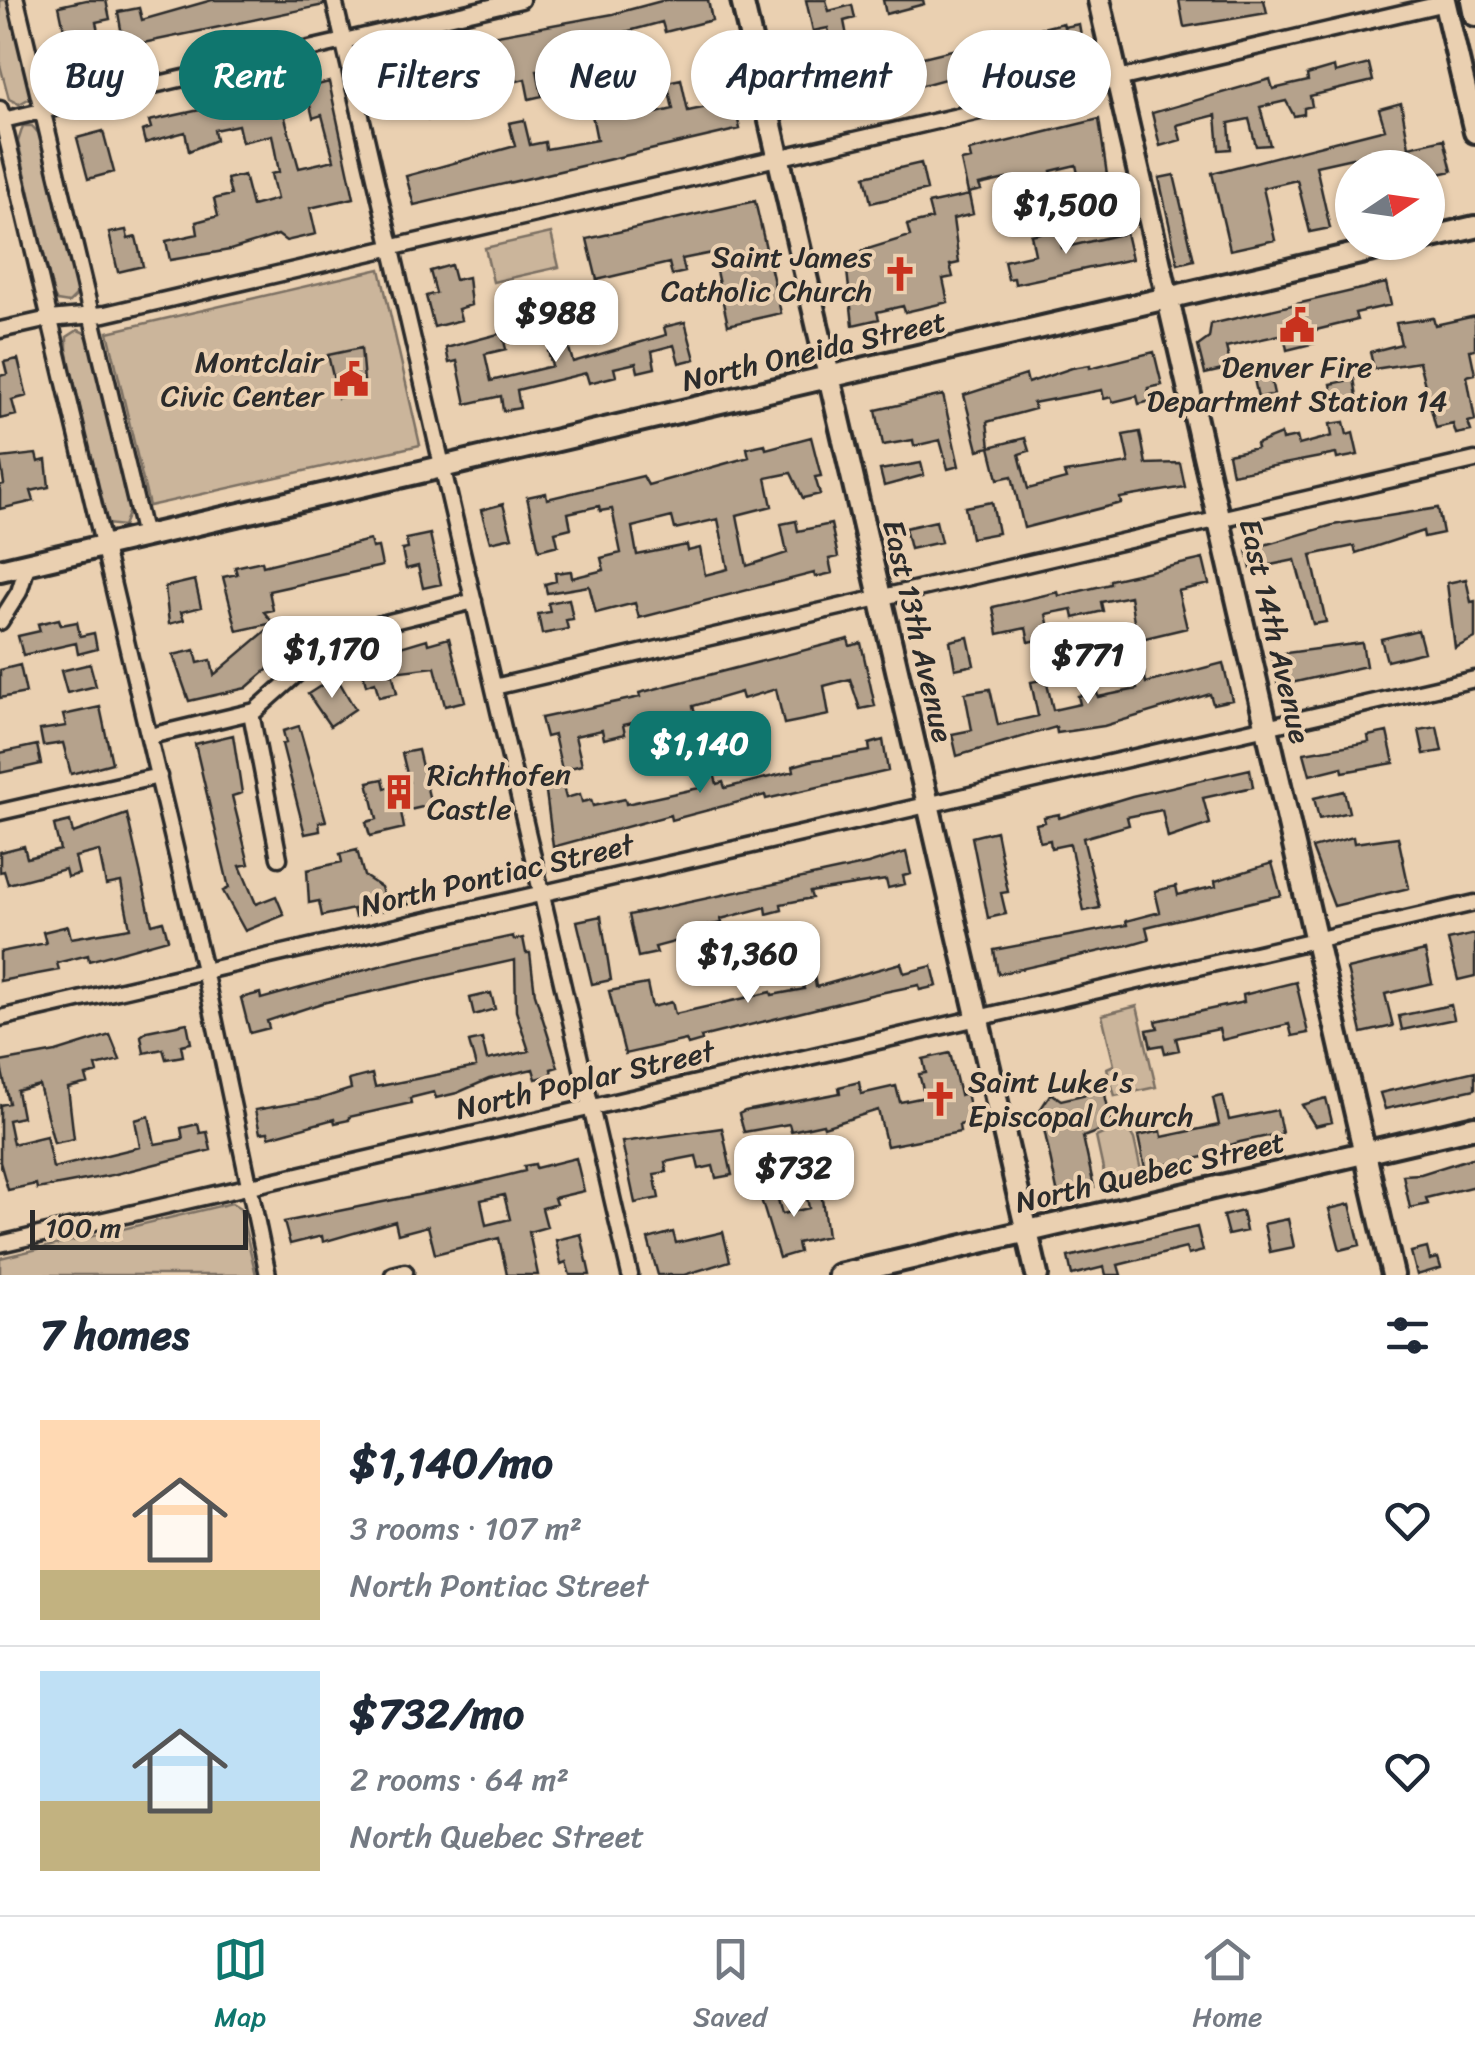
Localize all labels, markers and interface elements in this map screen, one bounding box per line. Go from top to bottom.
chip: Buy [30,30,159,120]
chip: Rent [179,30,322,120]
chip: Filters [342,30,515,120]
chip: New [535,30,671,120]
chip: Apartment [691,30,927,120]
chip: House [947,30,1111,120]
north arrow [1335,150,1445,260]
map controls [1335,150,1445,260]
pin: $1,500 [985,172,1147,257]
text: $1,500 [1014,176,1118,233]
place label: Saint James Catholic Church [661,230,872,318]
church icon: Saint James Catholic Church [881,255,919,293]
pin: $988 [497,280,615,365]
text: $988 [516,284,596,341]
street label: North Oneida Street [676,294,952,408]
public building icon: Denver Fire Department Station 14 [1278,306,1316,344]
place label: Montclair Civic Center [161,335,325,423]
place label: Denver Fire Department Station 14 [1146,340,1448,428]
public building icon: Montclair Civic Center [332,360,370,398]
street label: East 14th Avenue [1223,513,1327,749]
street label: East 13th Avenue [866,514,970,748]
pin: $1,170 [251,616,413,701]
text: $1,170 [284,620,380,677]
pin: $771 [1029,622,1147,707]
text: $771 [1052,626,1124,683]
pin: $1,140 [619,711,781,796]
text: $1,140 [651,715,749,772]
place label: Richthofen Castle [427,748,571,836]
building icon: Richthofen Castle [380,773,418,811]
street label: North Pontiac Street [355,817,641,933]
pin: $1,360 [667,921,829,1006]
text: $1,360 [698,925,798,982]
street label: North Poplar Street [450,1024,722,1136]
place label: Saint Luke's Episcopal Church [968,1055,1194,1143]
church icon: Saint Luke's Episcopal Church [921,1080,959,1118]
street label: North Quebec Street [1010,1115,1290,1229]
pin: $732 [735,1135,853,1220]
text: $732 [756,1139,832,1196]
text: 100 m [45,1203,121,1252]
scale bar [30,1205,248,1250]
text: 7 homes [40,1298,189,1372]
icon: filters [1380,1308,1435,1363]
text: $1,140/mo [350,1426,553,1500]
icon: home [120,1460,240,1580]
icon: heart [1380,1493,1435,1548]
text: 3 rooms · 107 m² [350,1500,582,1557]
text: North Pontiac Street [350,1557,648,1614]
text: $732/mo [350,1677,524,1751]
icon: home [120,1711,240,1831]
icon: heart [1380,1744,1435,1799]
text: 2 rooms · 64 m² [350,1751,569,1808]
text: North Quebec Street [350,1808,644,1865]
tab: Map [213,1932,268,2041]
tab: Saved [693,1932,767,2041]
tab: Home [1192,1932,1262,2041]

